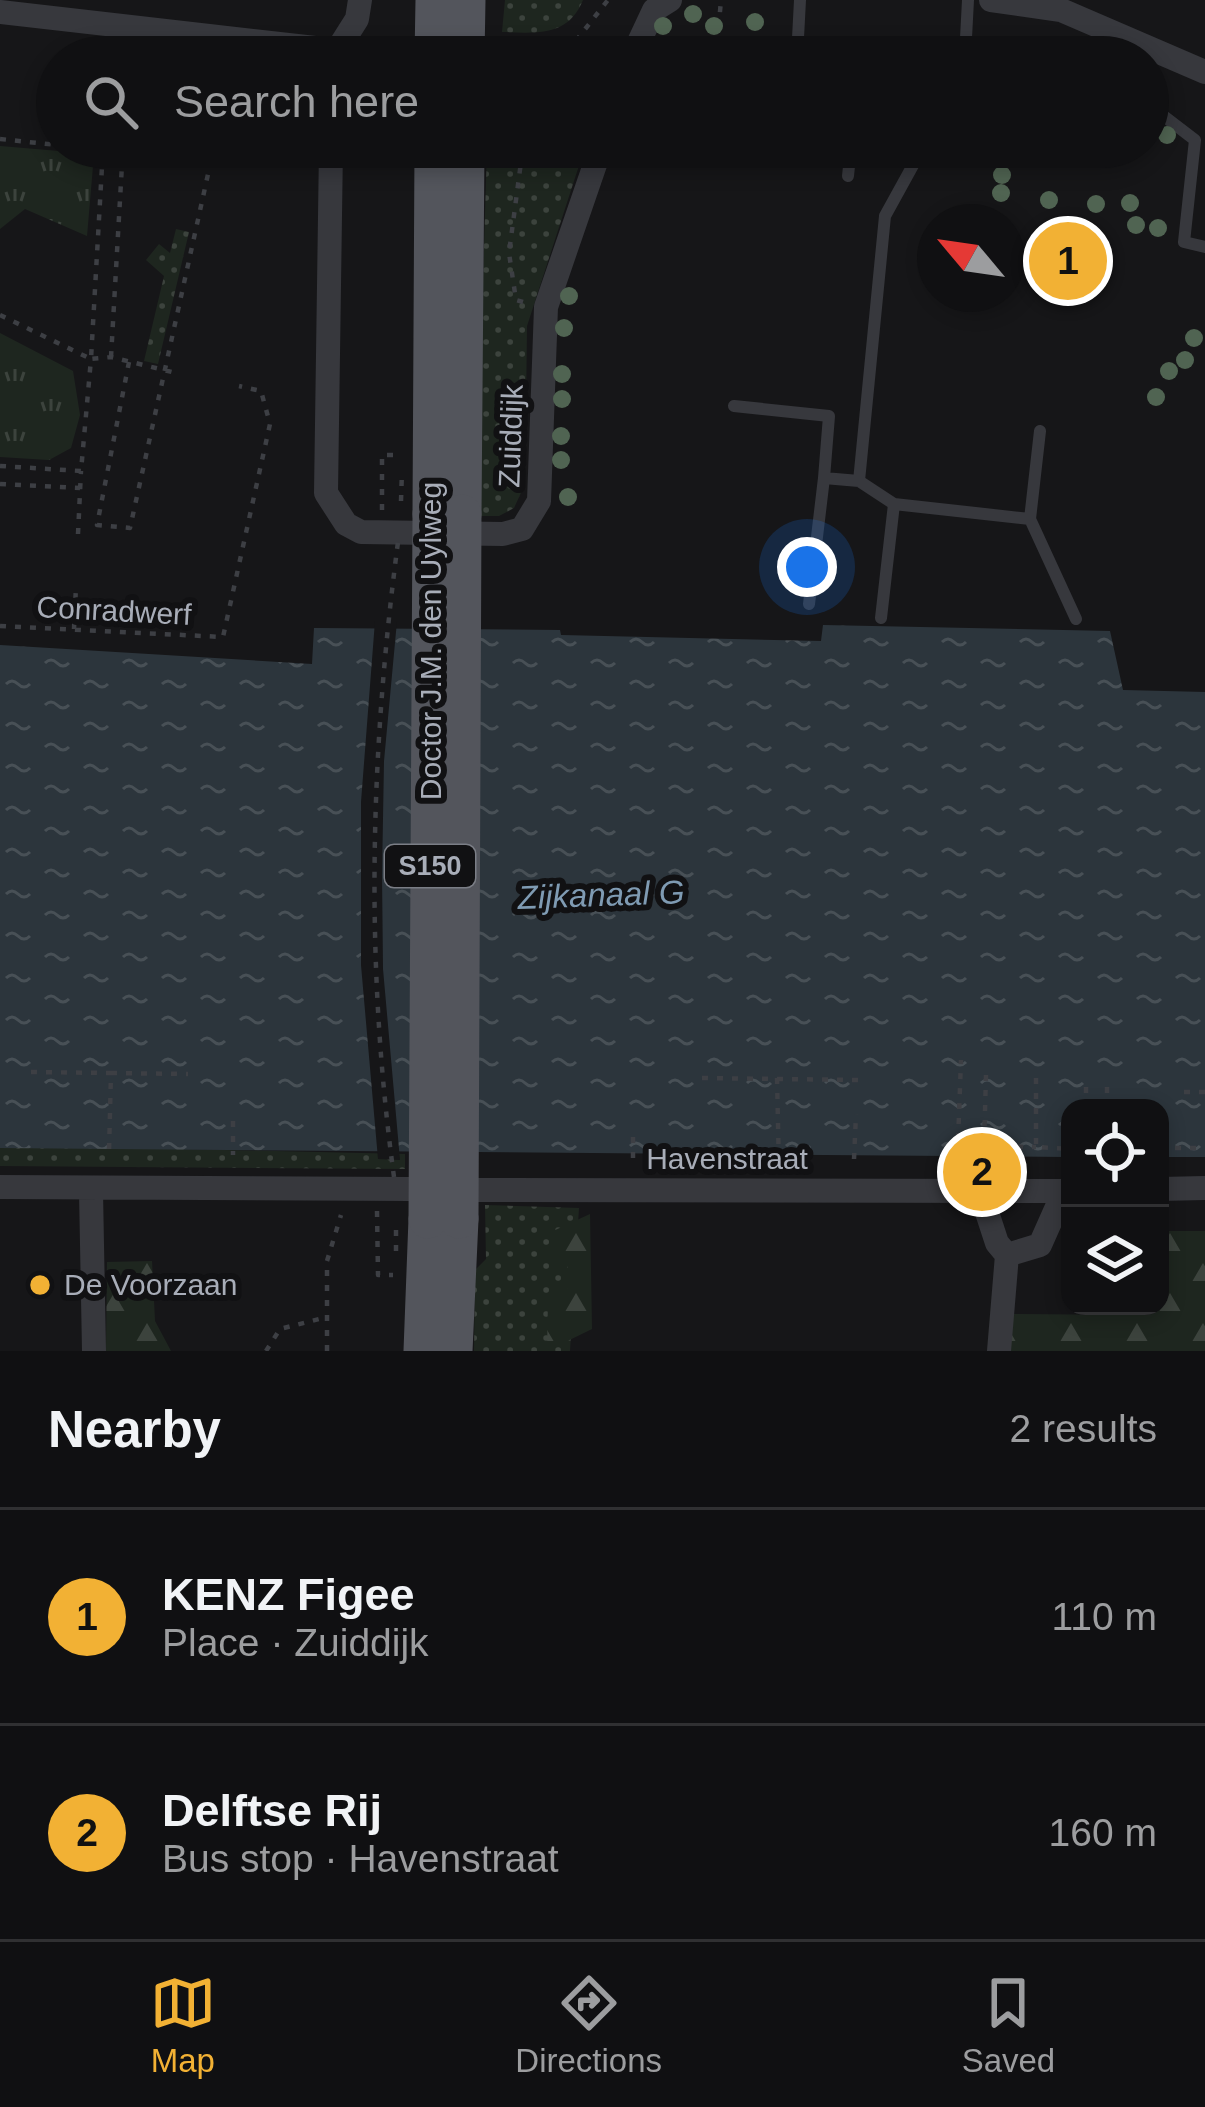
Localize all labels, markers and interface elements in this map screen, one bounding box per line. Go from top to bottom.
search box [36,36,1169,168]
icon: search [78,69,144,135]
text: Search here [174,76,419,127]
north arrow [917,204,1025,312]
pin: 1 [1029,216,1107,306]
street label: Zuiddijk [492,383,529,488]
street label: Doctor J.M. den Uylweg [414,482,447,800]
your location [777,537,837,597]
street label: Conradwerf [36,590,193,631]
road number: S150 [385,845,475,887]
water label: Zijkanaal G [516,873,685,916]
map controls [1061,1099,1169,1315]
button: locate [1061,1099,1169,1207]
pin: 2 [943,1127,1021,1217]
street label: Havenstraat [646,1142,809,1175]
button: layers [1061,1207,1169,1315]
place label: De Voorzaan [64,1268,237,1301]
marker: De Voorzaan [27,1272,53,1298]
text: Nearby [48,1401,221,1458]
text: 2 results [1010,1407,1157,1450]
text: KENZ Figee [162,1569,415,1620]
text: 1 [76,1595,98,1638]
text: 110 m [1052,1595,1157,1638]
text: Place · Zuiddijk [162,1621,429,1664]
text: Delftse Rij [162,1785,382,1836]
text: 2 [76,1811,98,1854]
text: 160 m [1049,1811,1157,1854]
text: Bus stop · Havenstraat [162,1837,559,1880]
tab: Map [150,1970,216,2080]
tab: Directions [515,1970,662,2080]
tab: Saved [962,1970,1055,2080]

